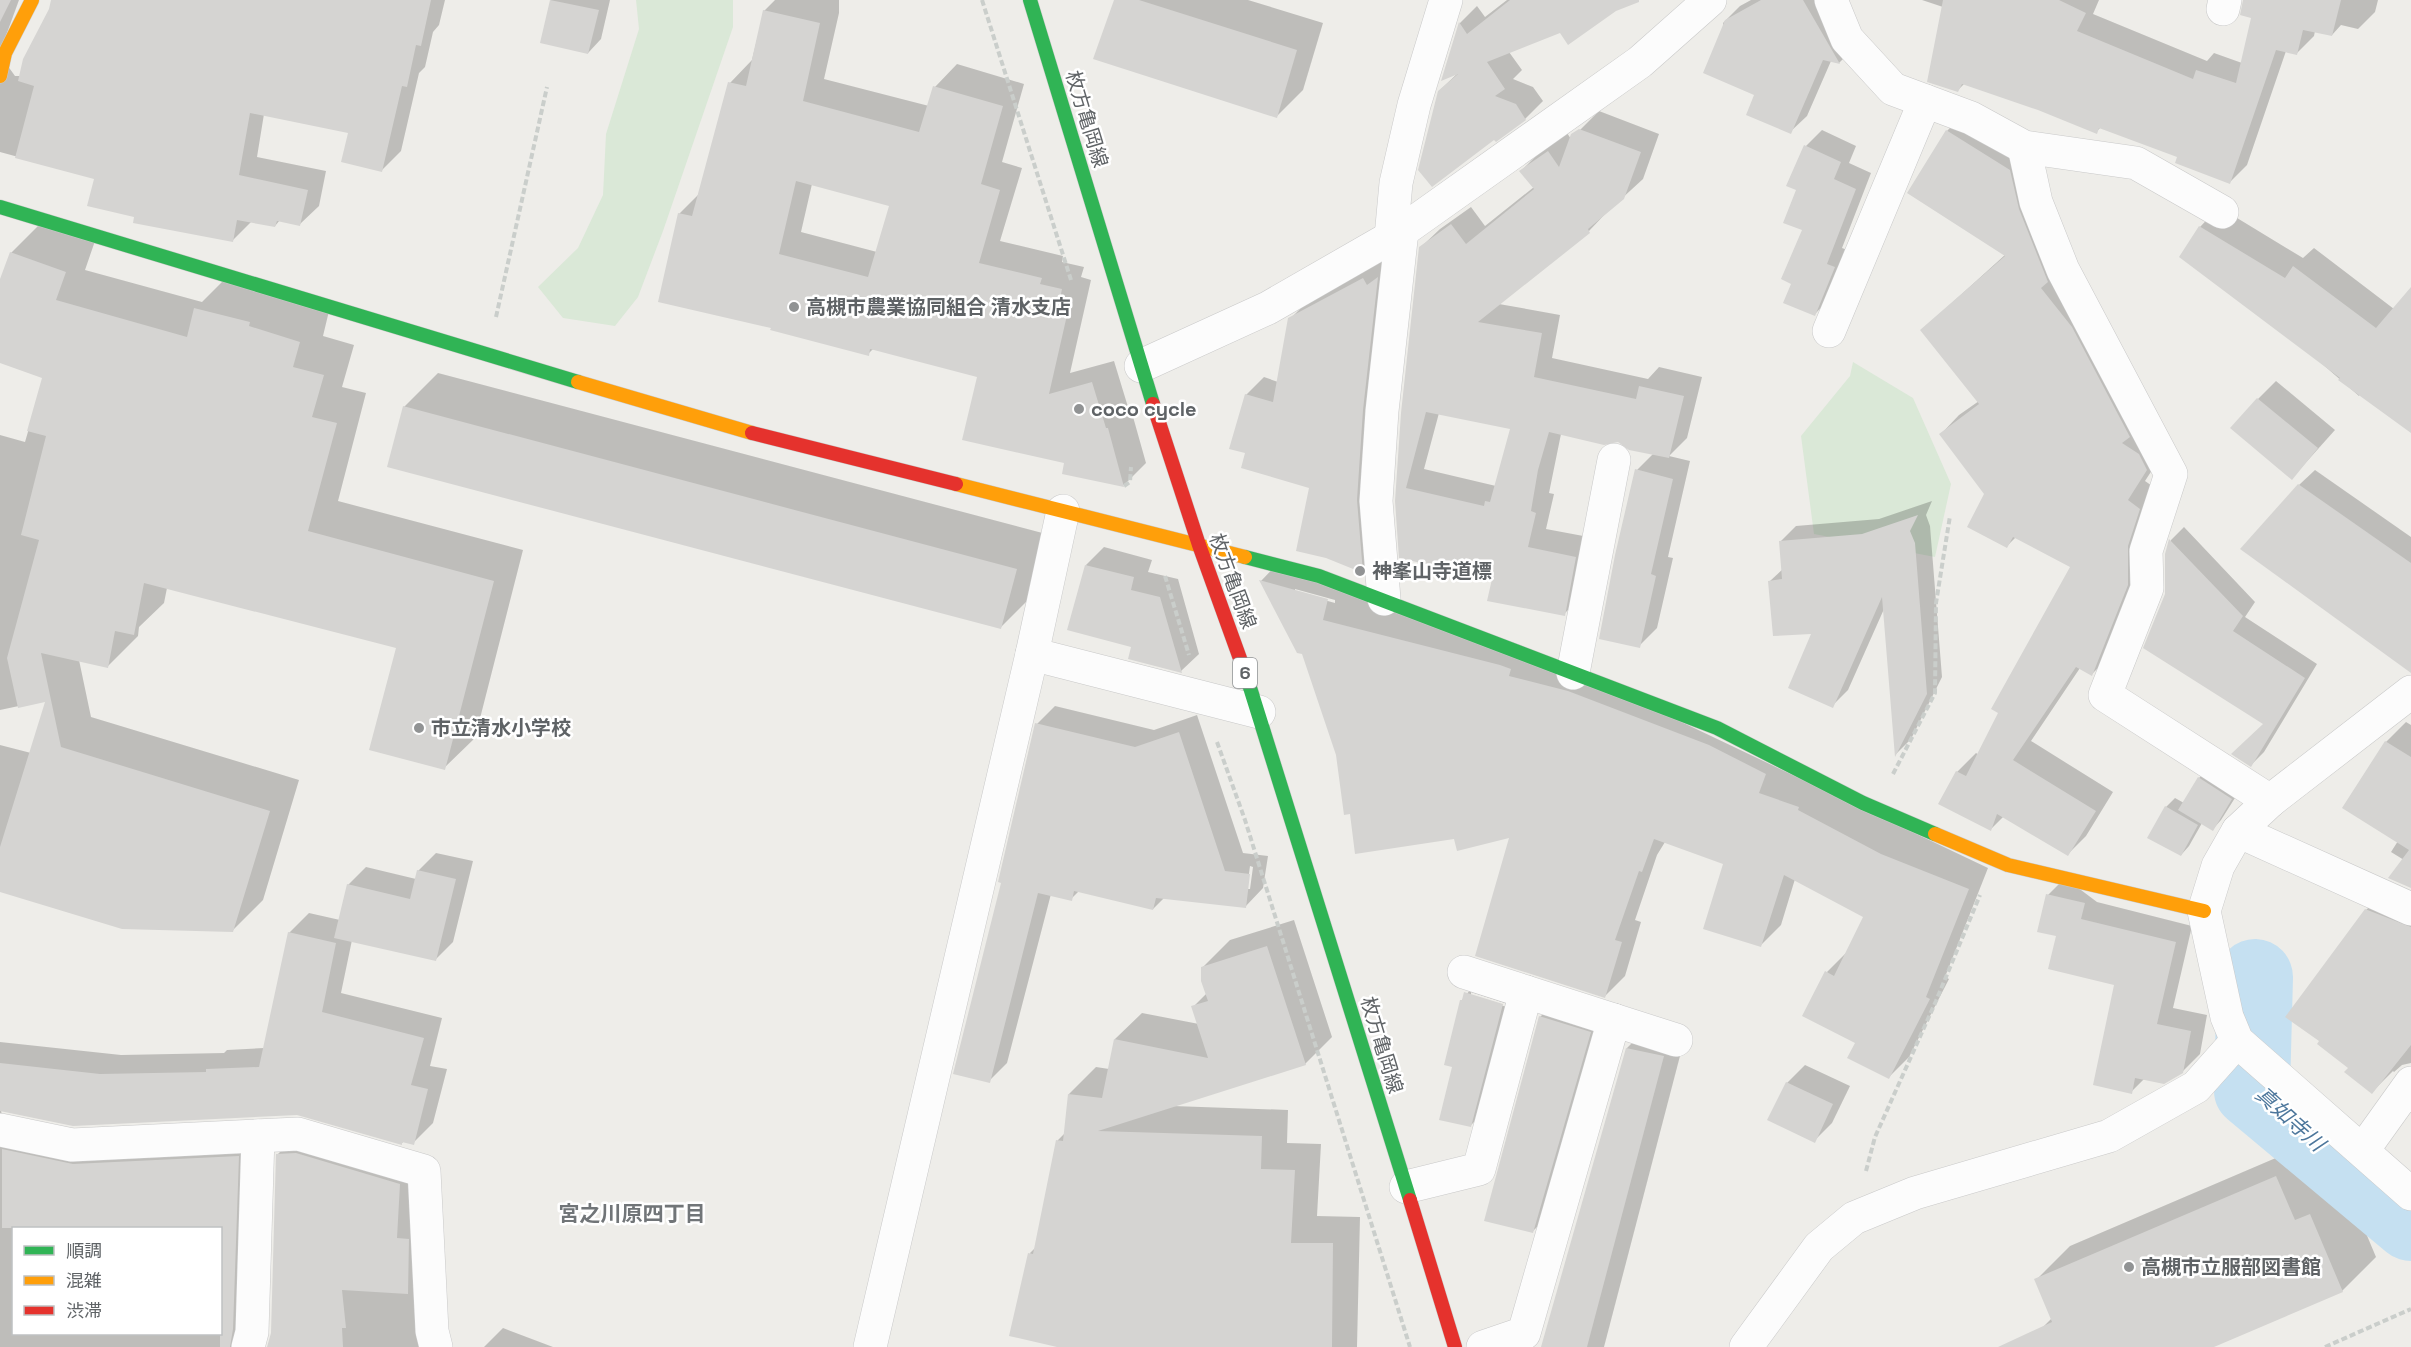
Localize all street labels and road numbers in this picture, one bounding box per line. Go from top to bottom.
street label: 枚方亀岡線 [1060,67,1114,171]
street label: 枚方亀岡線 [1204,530,1262,632]
road number: 6 [1233,658,1257,688]
street label: 枚方亀岡線 [1355,993,1409,1097]

